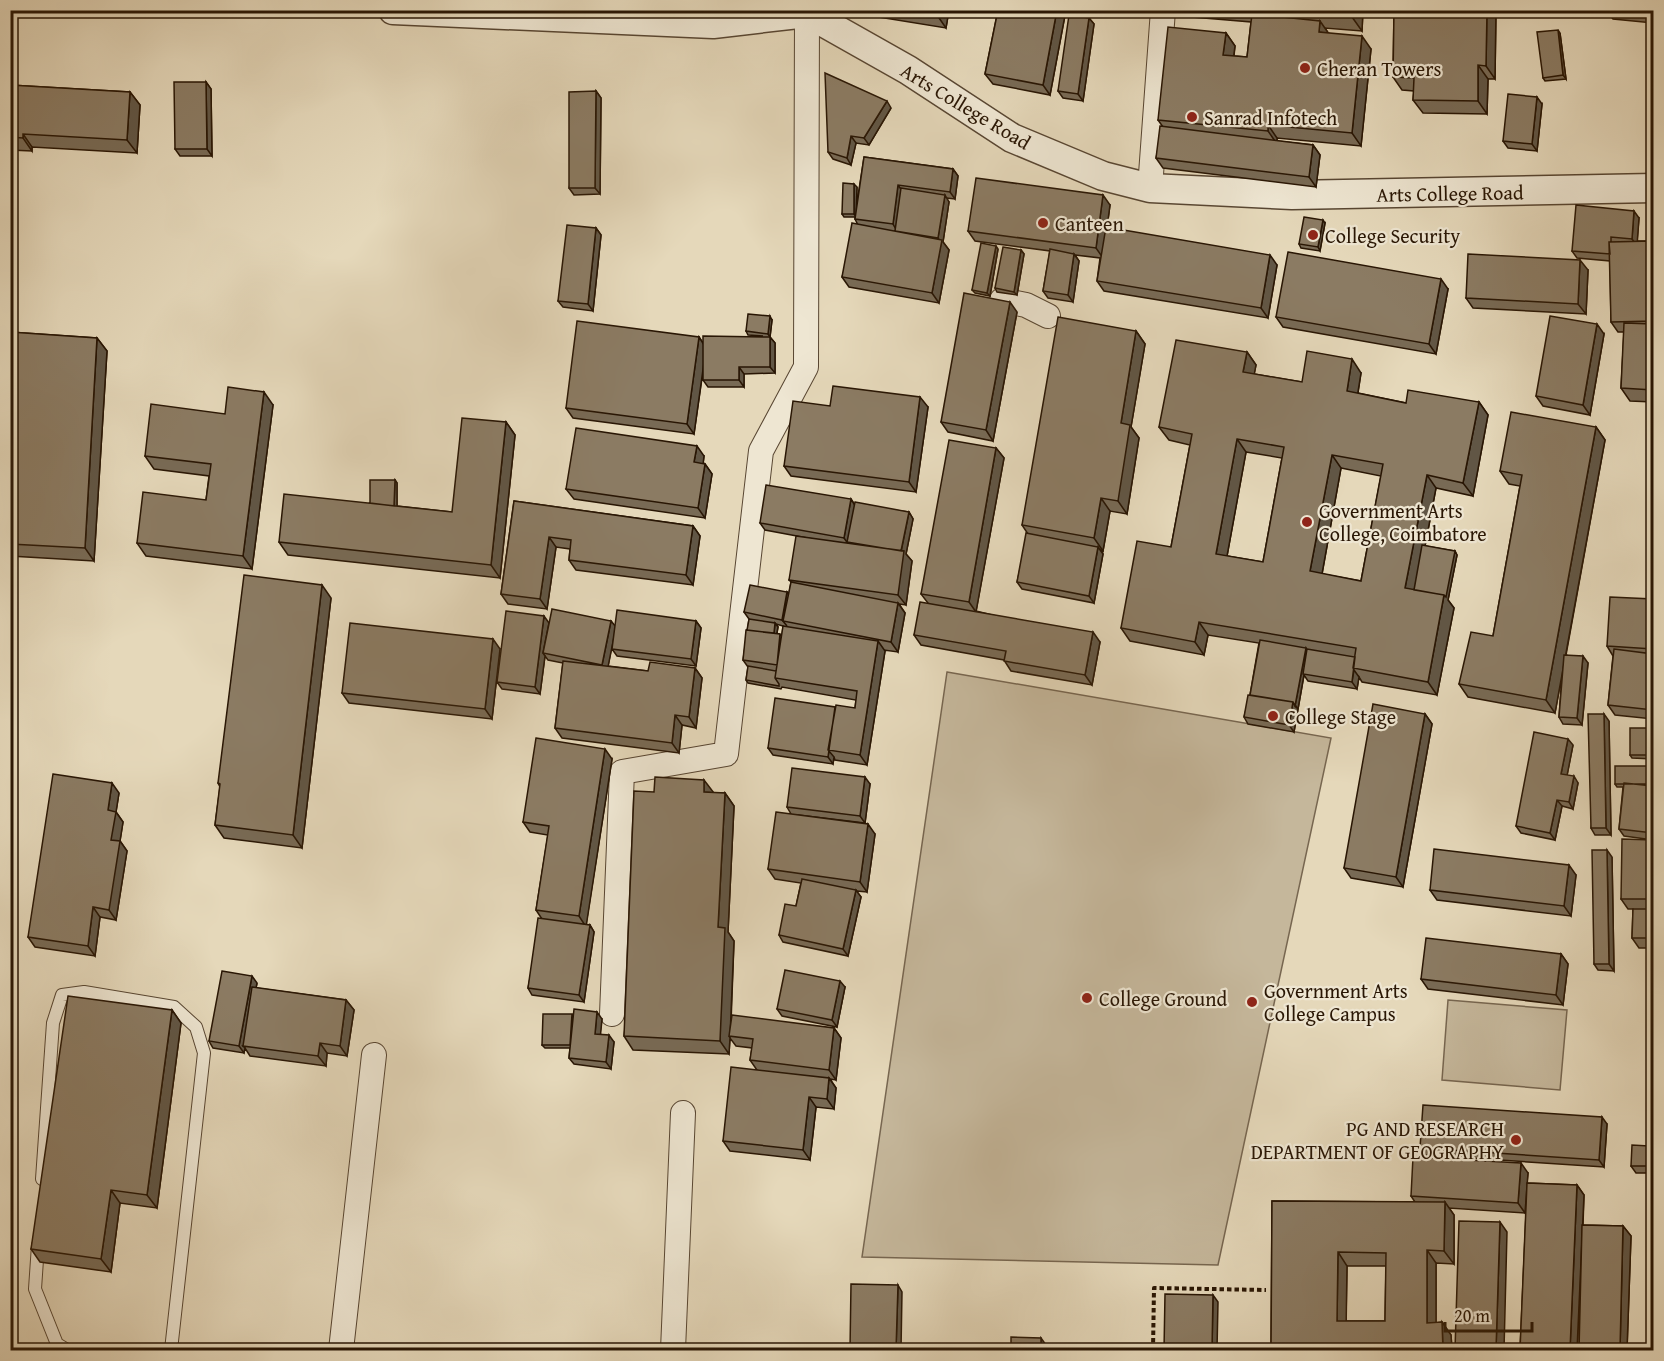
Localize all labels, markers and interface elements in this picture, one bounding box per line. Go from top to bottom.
place label: Cheran Towers [1317,54,1441,83]
street label: Arts College Road [896,56,1037,156]
marker: Cheran Towers [1298,61,1312,75]
place label: Sanrad Infotech [1204,103,1337,132]
marker: Sanrad Infotech [1185,110,1199,124]
street label: Arts College Road [1376,177,1524,209]
place label: Canteen [1055,209,1124,238]
marker: Canteen [1036,216,1050,230]
place label: College Security [1325,221,1460,250]
marker: College Security [1306,228,1320,242]
place label: Government Arts College, Coimbatore [1319,496,1487,548]
marker: Government Arts College, Coimbatore [1300,515,1314,529]
place label: College Stage [1285,702,1396,731]
marker: College Stage [1266,709,1280,723]
place label: Government Arts College Campus [1264,976,1408,1028]
place label: College Ground [1099,984,1227,1013]
marker: College Ground [1080,991,1094,1005]
marker: Government Arts College Campus [1245,995,1259,1009]
place label: PG AND RESEARCH DEPARTMENT OF GEOGRAPHY [1251,1114,1504,1166]
marker: PG AND RESEARCH DEPARTMENT OF GEOGRAPHY [1509,1133,1523,1147]
scale bar [1445,1295,1532,1333]
text: 20 m [1454,1302,1490,1329]

